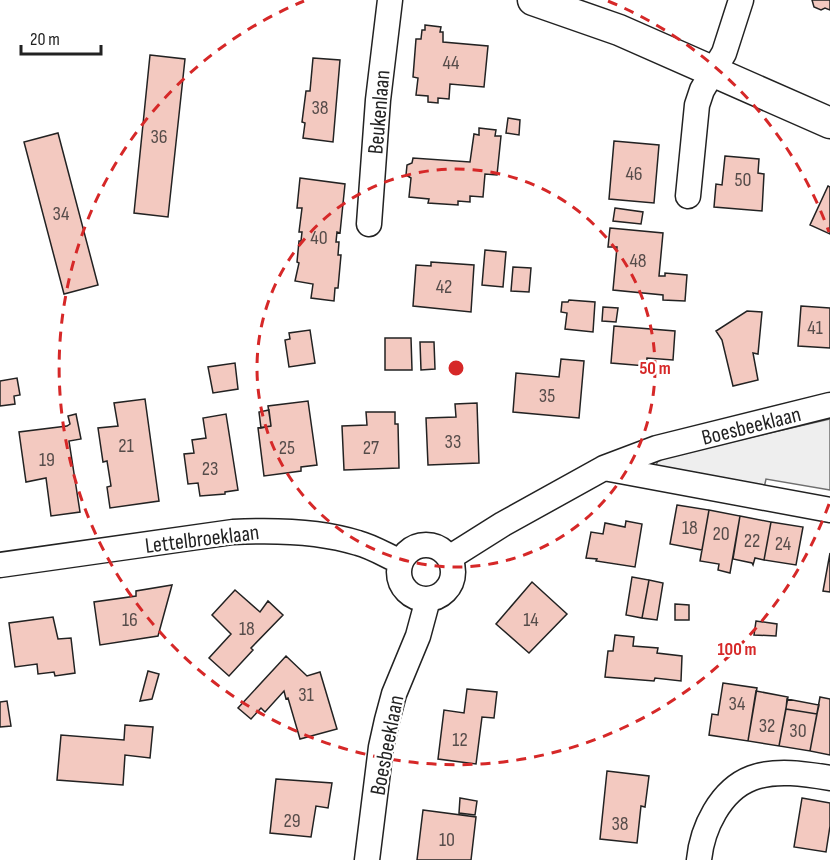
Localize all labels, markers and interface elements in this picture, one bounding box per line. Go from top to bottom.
scale bar [21,18,100,56]
text: 20 m [30,29,60,50]
house number: 44 [443,51,459,75]
street label: Beukenlaan [362,69,397,155]
house number: 38 [311,96,329,120]
house number: 36 [150,125,168,149]
house number: 46 [625,162,643,186]
house number: 50 [735,168,751,192]
house number: 34 [53,202,69,226]
house number: 40 [310,226,328,250]
house number: 48 [629,249,647,273]
house number: 42 [436,275,452,299]
house number: 41 [807,316,823,340]
centre of rings [446,358,466,378]
text: 50 m [639,358,671,379]
house number: 35 [539,384,555,408]
street label: Boesbeeklaan [699,401,804,452]
house number: 33 [445,430,461,454]
house number: 21 [118,434,134,458]
house number: 25 [279,436,295,460]
house number: 27 [363,436,379,460]
house number: 19 [39,448,55,472]
house number: 23 [202,457,218,481]
house number: 18 [682,516,698,540]
street label: Lettelbroeklaan [144,519,261,560]
house number: 20 [712,522,730,546]
house number: 22 [744,529,760,553]
house number: 24 [775,532,791,556]
house number: 16 [122,608,138,632]
house number: 14 [523,608,539,632]
house number: 18 [239,617,255,641]
text: 100 m [718,639,757,660]
house number: 31 [298,683,314,707]
house number: 34 [729,692,745,716]
street label: Boesbeeklaan [365,693,410,798]
house number: 32 [759,714,775,738]
house number: 30 [789,719,807,743]
house number: 12 [452,728,468,752]
house number: 29 [283,809,301,833]
house number: 38 [611,812,629,836]
house number: 10 [439,828,455,852]

